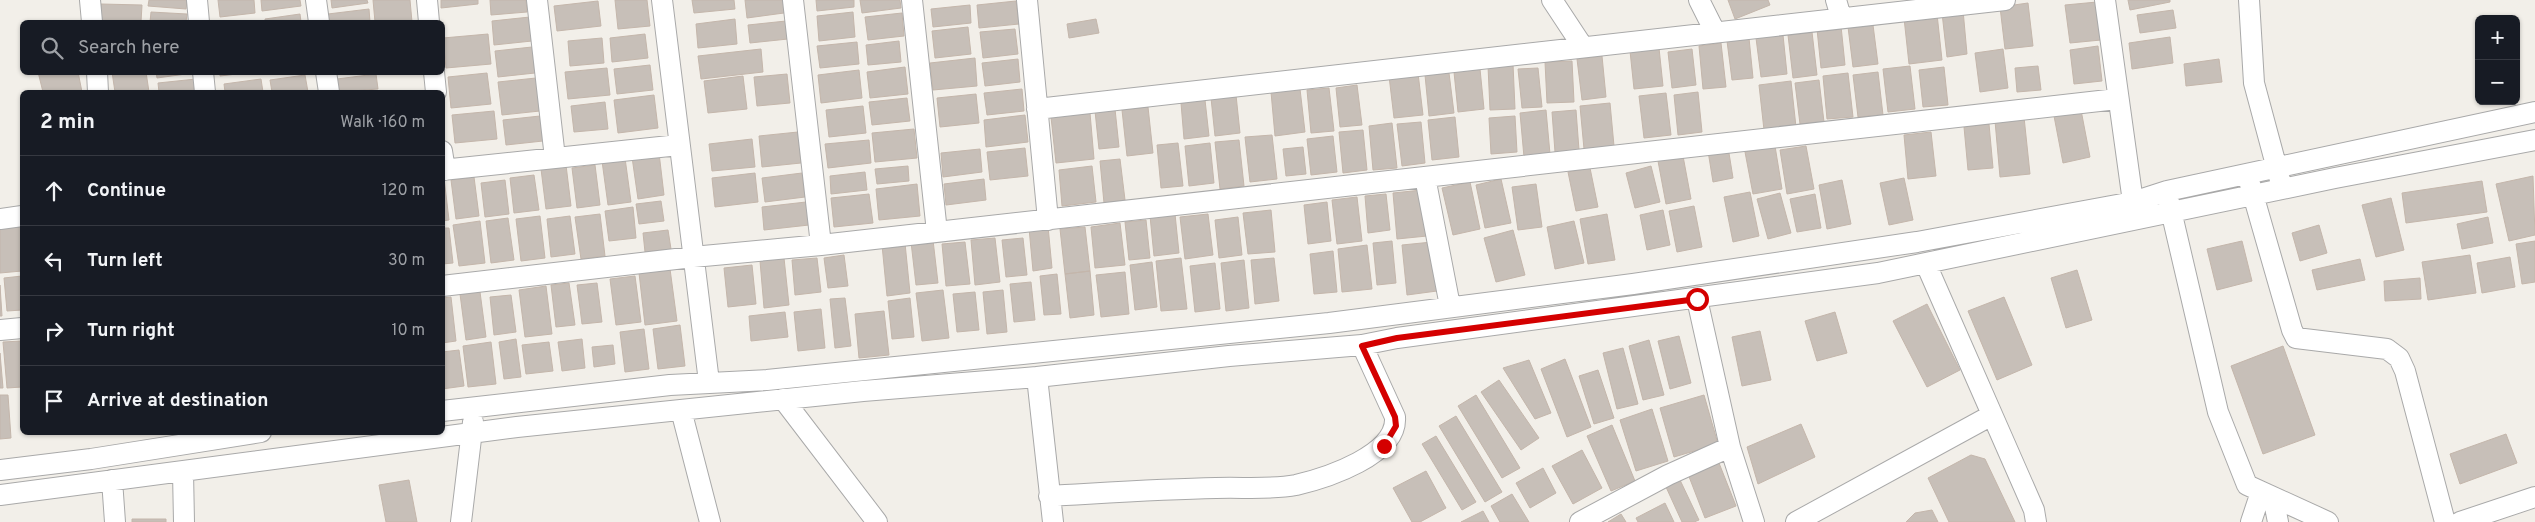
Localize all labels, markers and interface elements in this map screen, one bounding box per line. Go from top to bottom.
map controls [2475,15,2520,105]
button: + [2475,15,2520,60]
search box [20,20,445,75]
icon: search [38,34,66,62]
text: Search here [78,36,180,60]
button: − [2475,60,2520,105]
text: 2 min [40,109,95,136]
text: Walk · 160 m [340,113,425,133]
icon: ahead [40,177,68,205]
text: Continue [87,179,166,203]
text: 120 m [382,181,425,201]
icon: left [40,247,68,275]
text: Turn left [87,249,163,273]
text: 30 m [388,251,425,271]
route start [1686,288,1709,311]
icon: right [40,317,68,345]
text: Turn right [87,319,175,343]
text: 10 m [391,321,425,341]
icon: arrive [40,387,68,415]
text: Arrive at destination [87,389,268,413]
route end [1373,435,1396,458]

